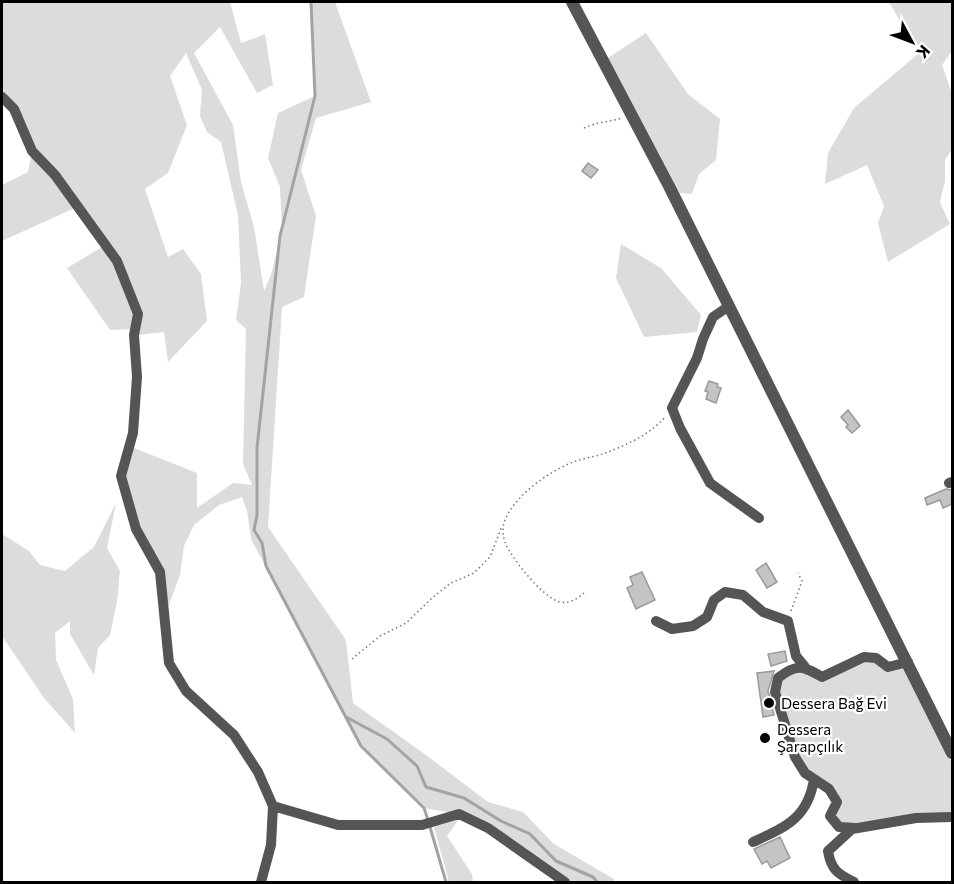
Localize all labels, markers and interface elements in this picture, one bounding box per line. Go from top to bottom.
north arrow [882,12,942,72]
text: K [913,42,935,63]
place label: Dessera Bağ Evi [781,694,887,712]
marker: Dessera Bağ Evi [762,696,776,710]
place label: Dessera Şarapçılık [777,720,843,755]
marker: Dessera Şarapçılık [758,731,772,745]

